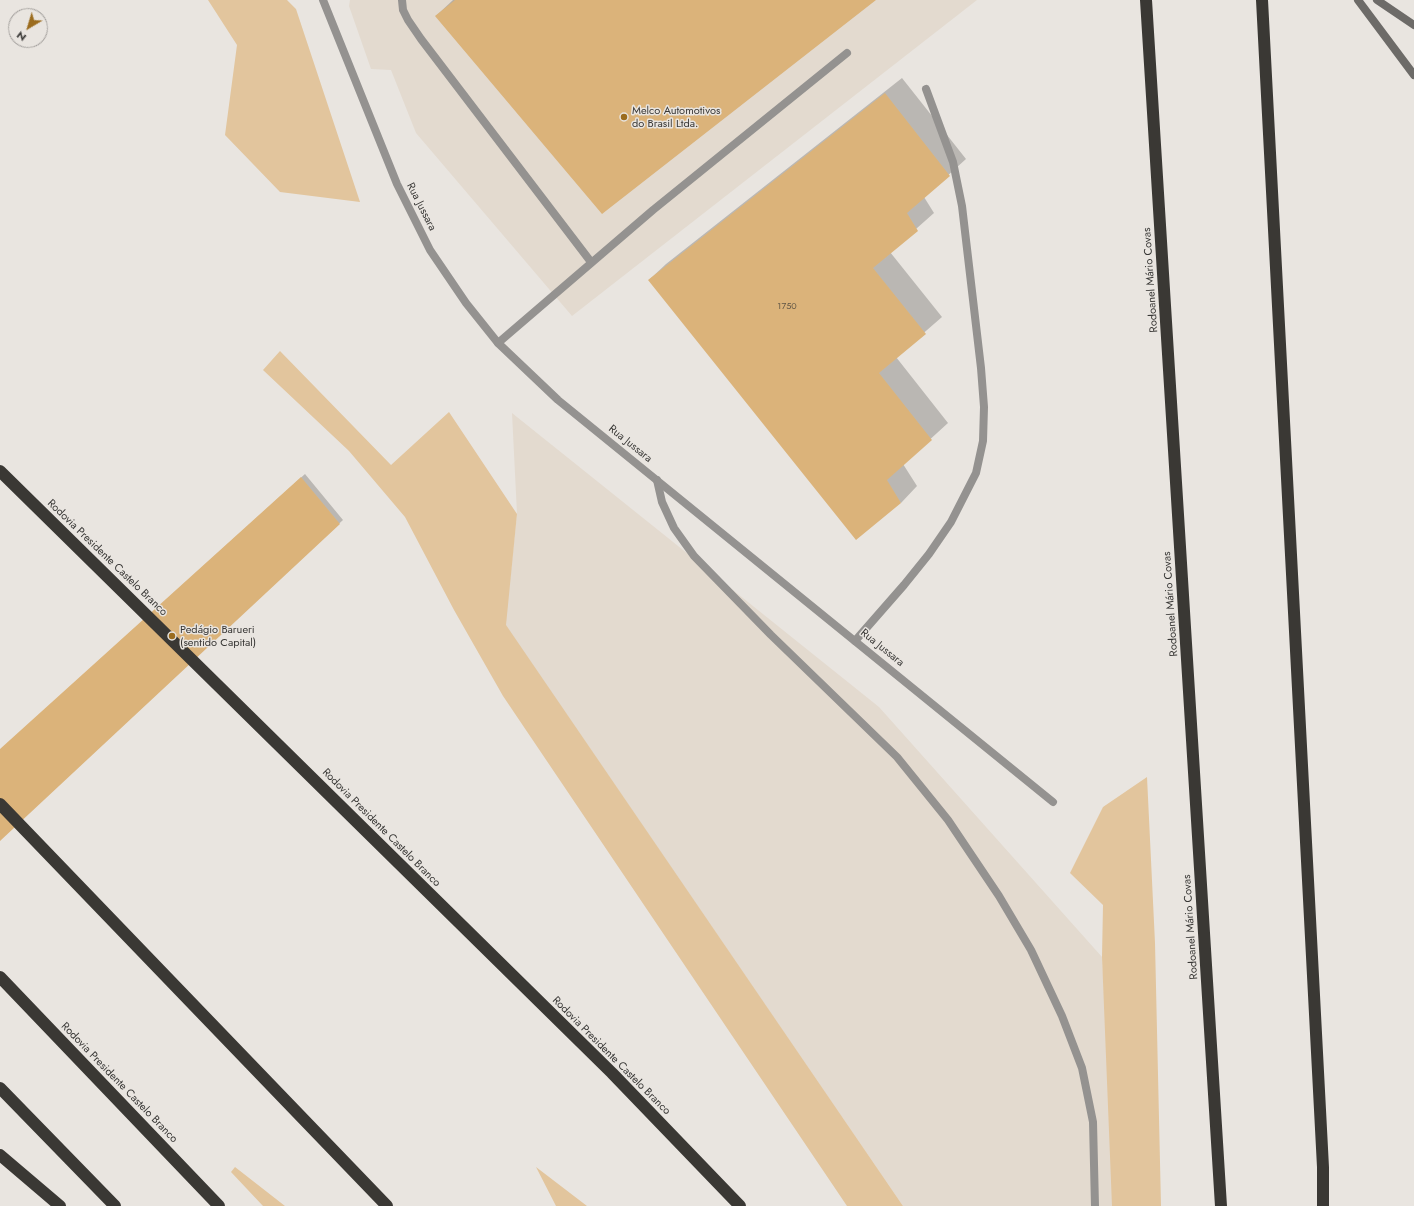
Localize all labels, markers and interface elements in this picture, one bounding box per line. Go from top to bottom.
north arrow [8,8,48,48]
text: N [13,28,30,46]
place label: Melco Automotivos do Brasil Ltda. [632,104,720,130]
marker: Melco Automotivos do Brasil Ltda. [619,112,629,122]
street label: Rua Jussara [403,181,439,233]
street label: Rodoanel Mário Covas [1141,227,1161,333]
house number: 1750 [777,302,797,312]
street label: Rua Jussara [606,422,654,466]
street label: Rodovia Presidente Castelo Branco [44,497,170,619]
street label: Rodoanel Mário Covas [1161,551,1181,657]
place label: Pedágio Barueri (sentido Capital) [180,623,256,649]
street label: Rua Jussara [858,626,906,670]
marker: Pedágio Barueri (sentido Capital) [167,631,177,641]
street label: Rodovia Presidente Castelo Branco [319,766,443,890]
street label: Rodoanel Mário Covas [1181,874,1201,980]
street label: Rodovia Presidente Castelo Branco [549,994,673,1118]
street label: Rodovia Presidente Castelo Branco [58,1020,180,1146]

